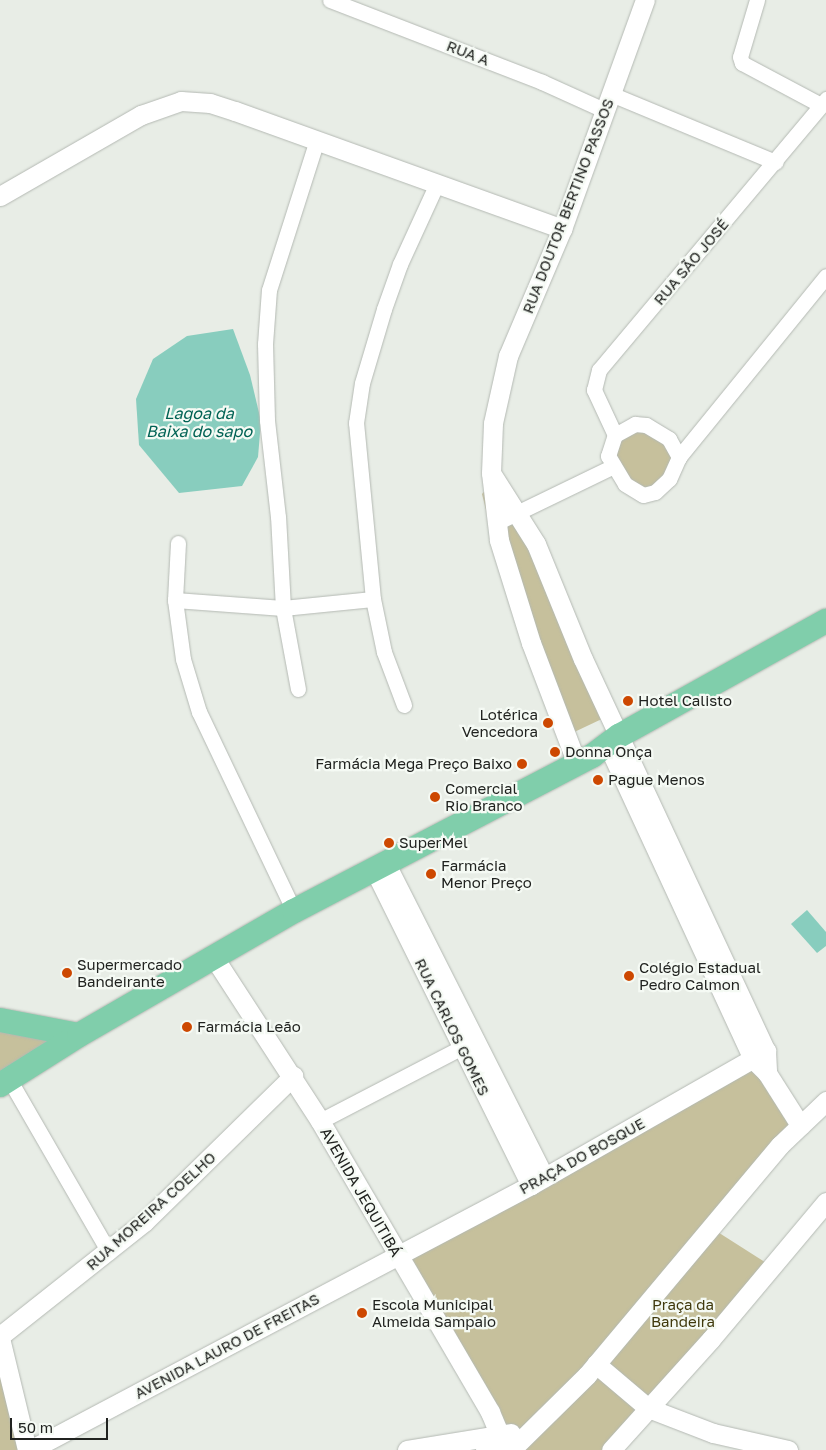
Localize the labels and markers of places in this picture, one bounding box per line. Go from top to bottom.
place label: Hotel Calisto [638,692,732,710]
marker: Hotel Calisto [622,695,634,707]
place label: Lotérica Vencedora [462,705,538,740]
marker: Lotérica Vencedora [542,717,554,729]
place label: Donna Onça [565,743,652,761]
marker: Donna Onça [549,746,561,758]
place label: Farmácia Mega Preço Baixo [315,755,512,773]
marker: Farmácia Mega Preço Baixo [516,758,528,770]
place label: Pague Menos [608,771,705,789]
marker: Pague Menos [592,774,604,786]
place label: Comercial Rio Branco [445,779,523,814]
marker: Comercial Rio Branco [429,791,441,803]
place label: SuperMel [399,834,468,852]
marker: SuperMel [383,837,395,849]
place label: Farmácia Menor Preço [441,856,532,891]
marker: Farmácia Menor Preço [425,868,437,880]
place label: Supermercado Bandeirante [77,955,182,990]
place label: Colégio Estadual Pedro Calmon [639,958,761,993]
marker: Supermercado Bandeirante [61,967,73,979]
marker: Colégio Estadual Pedro Calmon [623,970,635,982]
place label: Farmácia Leão [197,1018,301,1036]
marker: Farmácia Leão [181,1021,193,1033]
place label: Escola Municipal Almeida Sampaio [372,1295,496,1330]
marker: Escola Municipal Almeida Sampaio [356,1307,368,1319]

